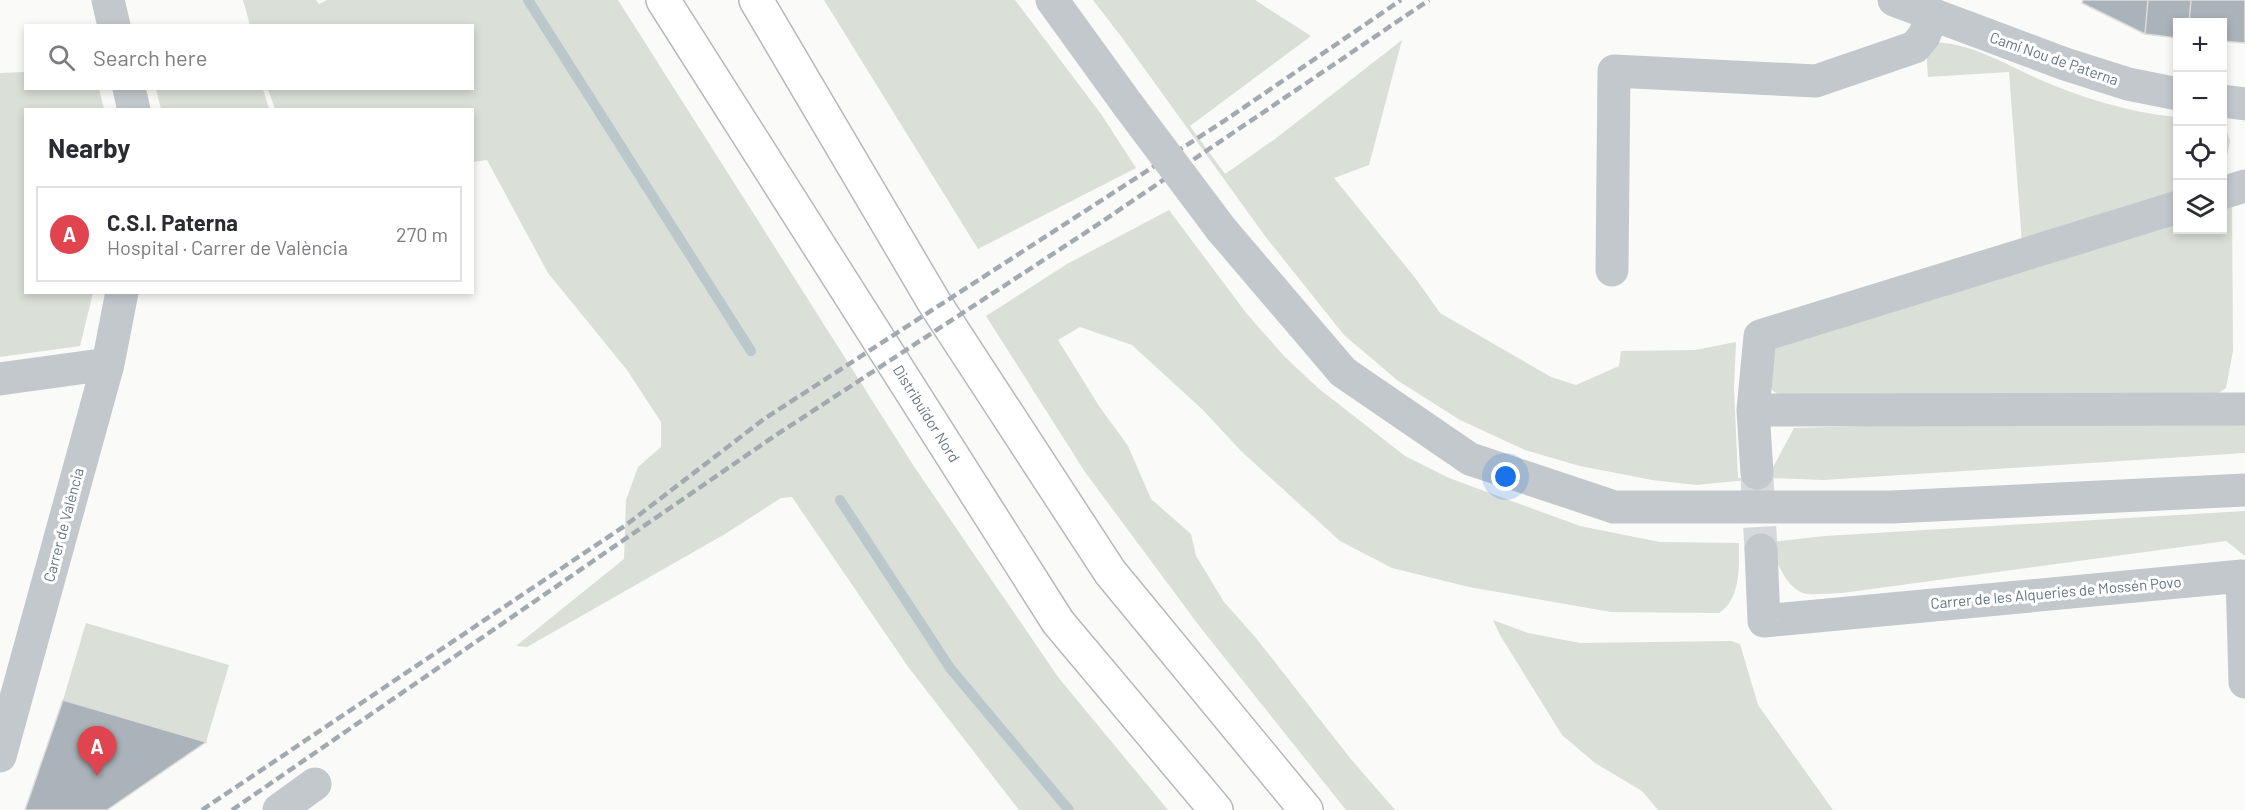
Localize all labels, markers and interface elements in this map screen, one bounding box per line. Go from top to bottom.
map controls [2173,18,2227,234]
button: + [2173,18,2227,72]
search box [24,24,474,90]
street label: Camí Nou de Paterna [1988,28,2121,88]
icon: search [45,41,78,74]
text: Search here [93,44,207,70]
button: − [2173,72,2227,126]
button: locate [2173,126,2227,180]
text: Nearby [48,132,130,163]
button: layers [2173,180,2227,234]
text: C.S.I. Paterna [107,209,238,235]
text: A [63,222,76,246]
text: 270 m [396,222,448,246]
text: Hospital · Carrer de València [107,235,348,259]
street label: Distribuïdor Nord [890,362,964,465]
your location [1491,462,1520,491]
street label: Carrer de València [39,466,87,584]
street label: Carrer de les Alqueries de Mossén Povo [1930,572,2182,612]
pin: A [78,726,116,776]

